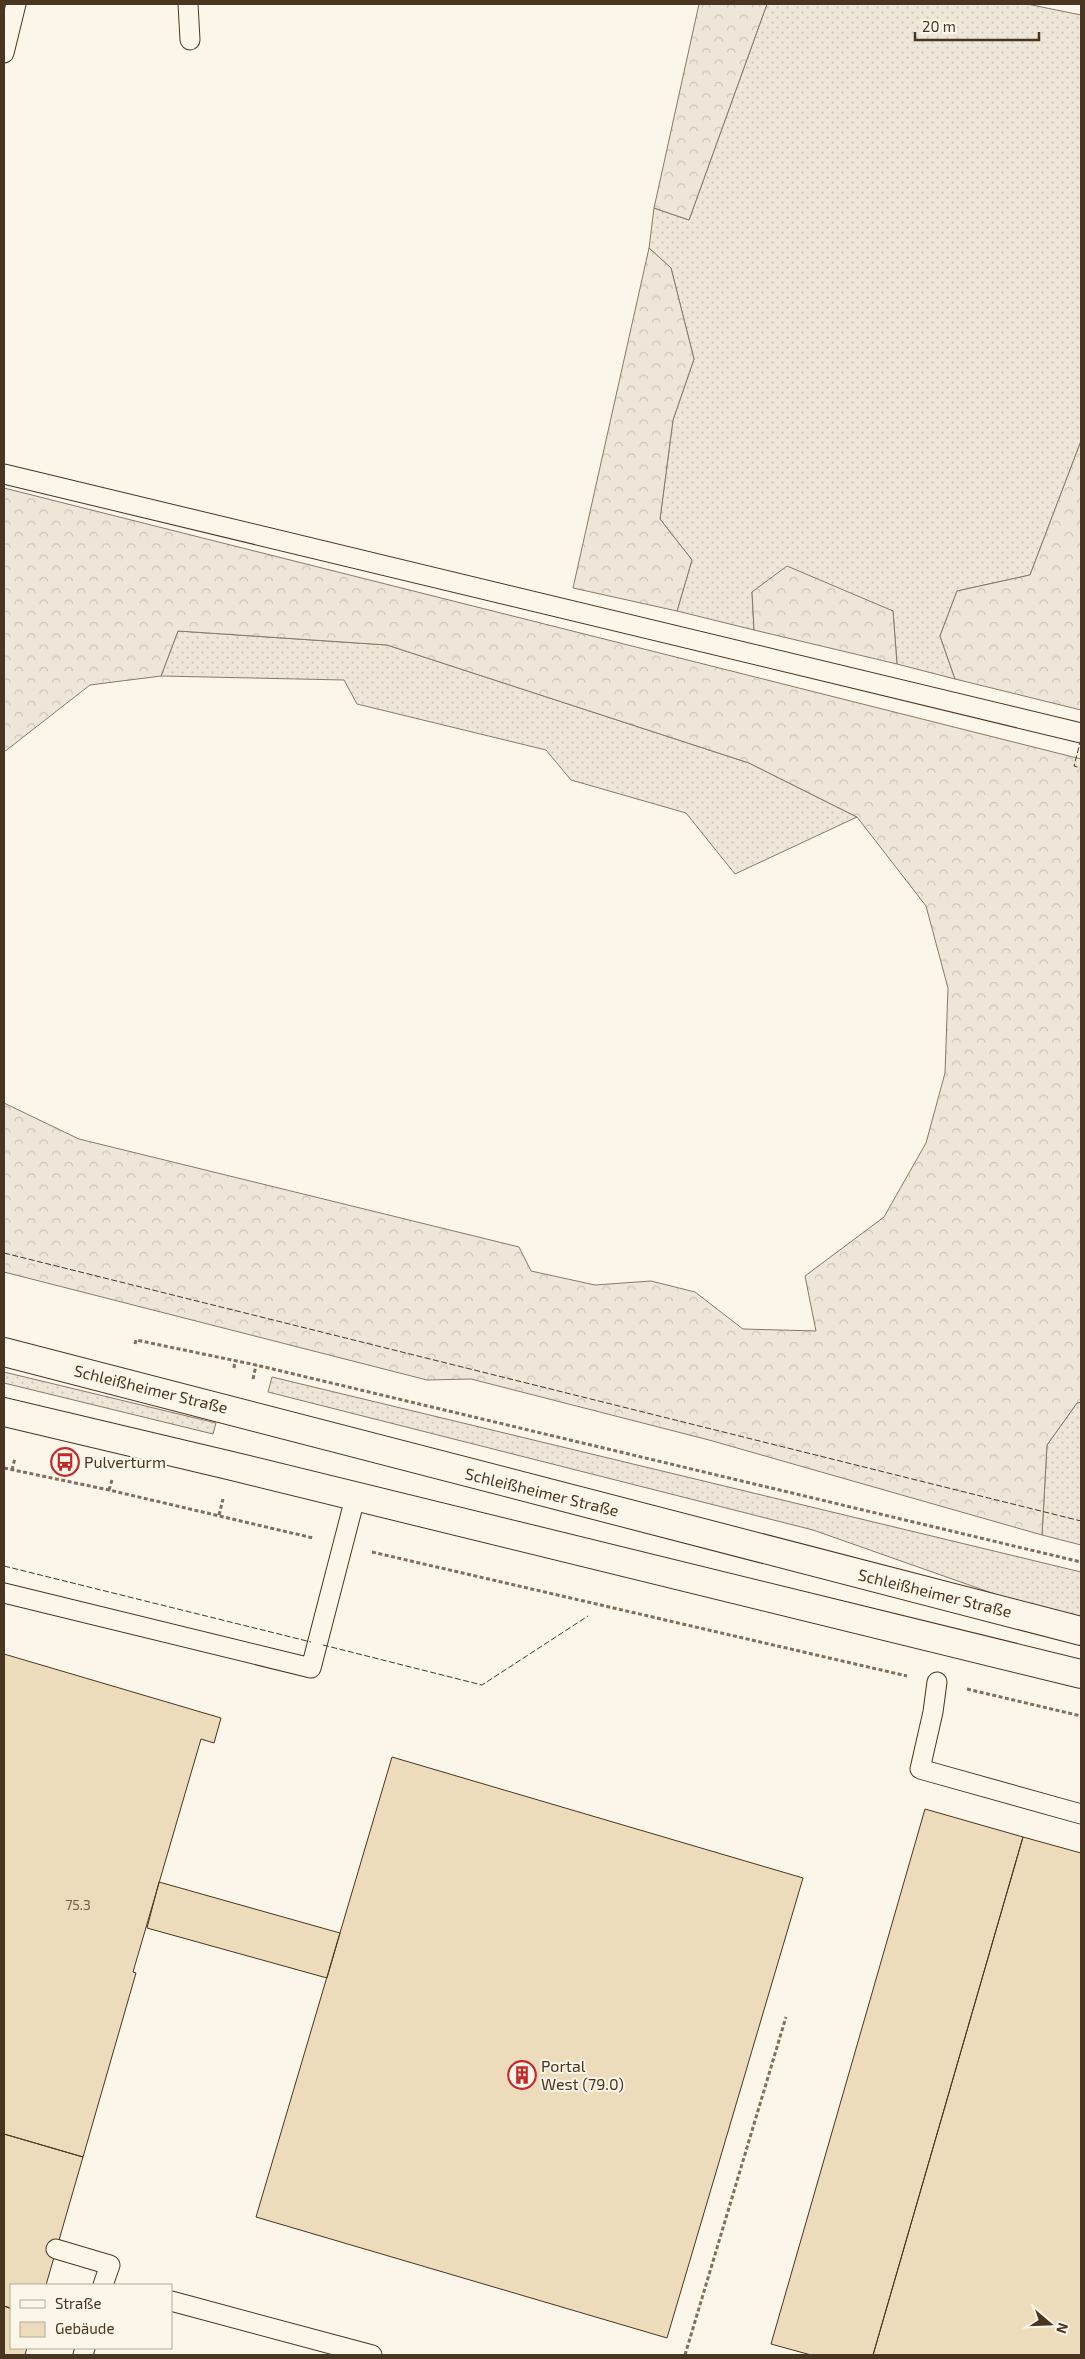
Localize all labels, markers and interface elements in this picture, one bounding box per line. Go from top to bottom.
scale bar [915,10,1039,42]
text: 20 m [922,17,956,35]
street label: Schleißheimer Straße [72,1360,230,1417]
bus stop icon: Pulverturm [50,1447,80,1477]
place label: Pulverturm [84,1452,166,1471]
street label: Schleißheimer Straße [463,1463,621,1520]
street label: Schleißheimer Straße [856,1564,1014,1621]
house number: 75.3 [65,1896,91,1913]
place label: Portal West (79.0) [541,2056,624,2093]
building icon: Portal West (79.0) [507,2060,537,2090]
legend [10,2284,172,2349]
text: Straße [55,2294,101,2312]
north arrow [1025,2299,1075,2349]
text: Gebäude [55,2319,114,2337]
text: N [1053,2321,1072,2336]

